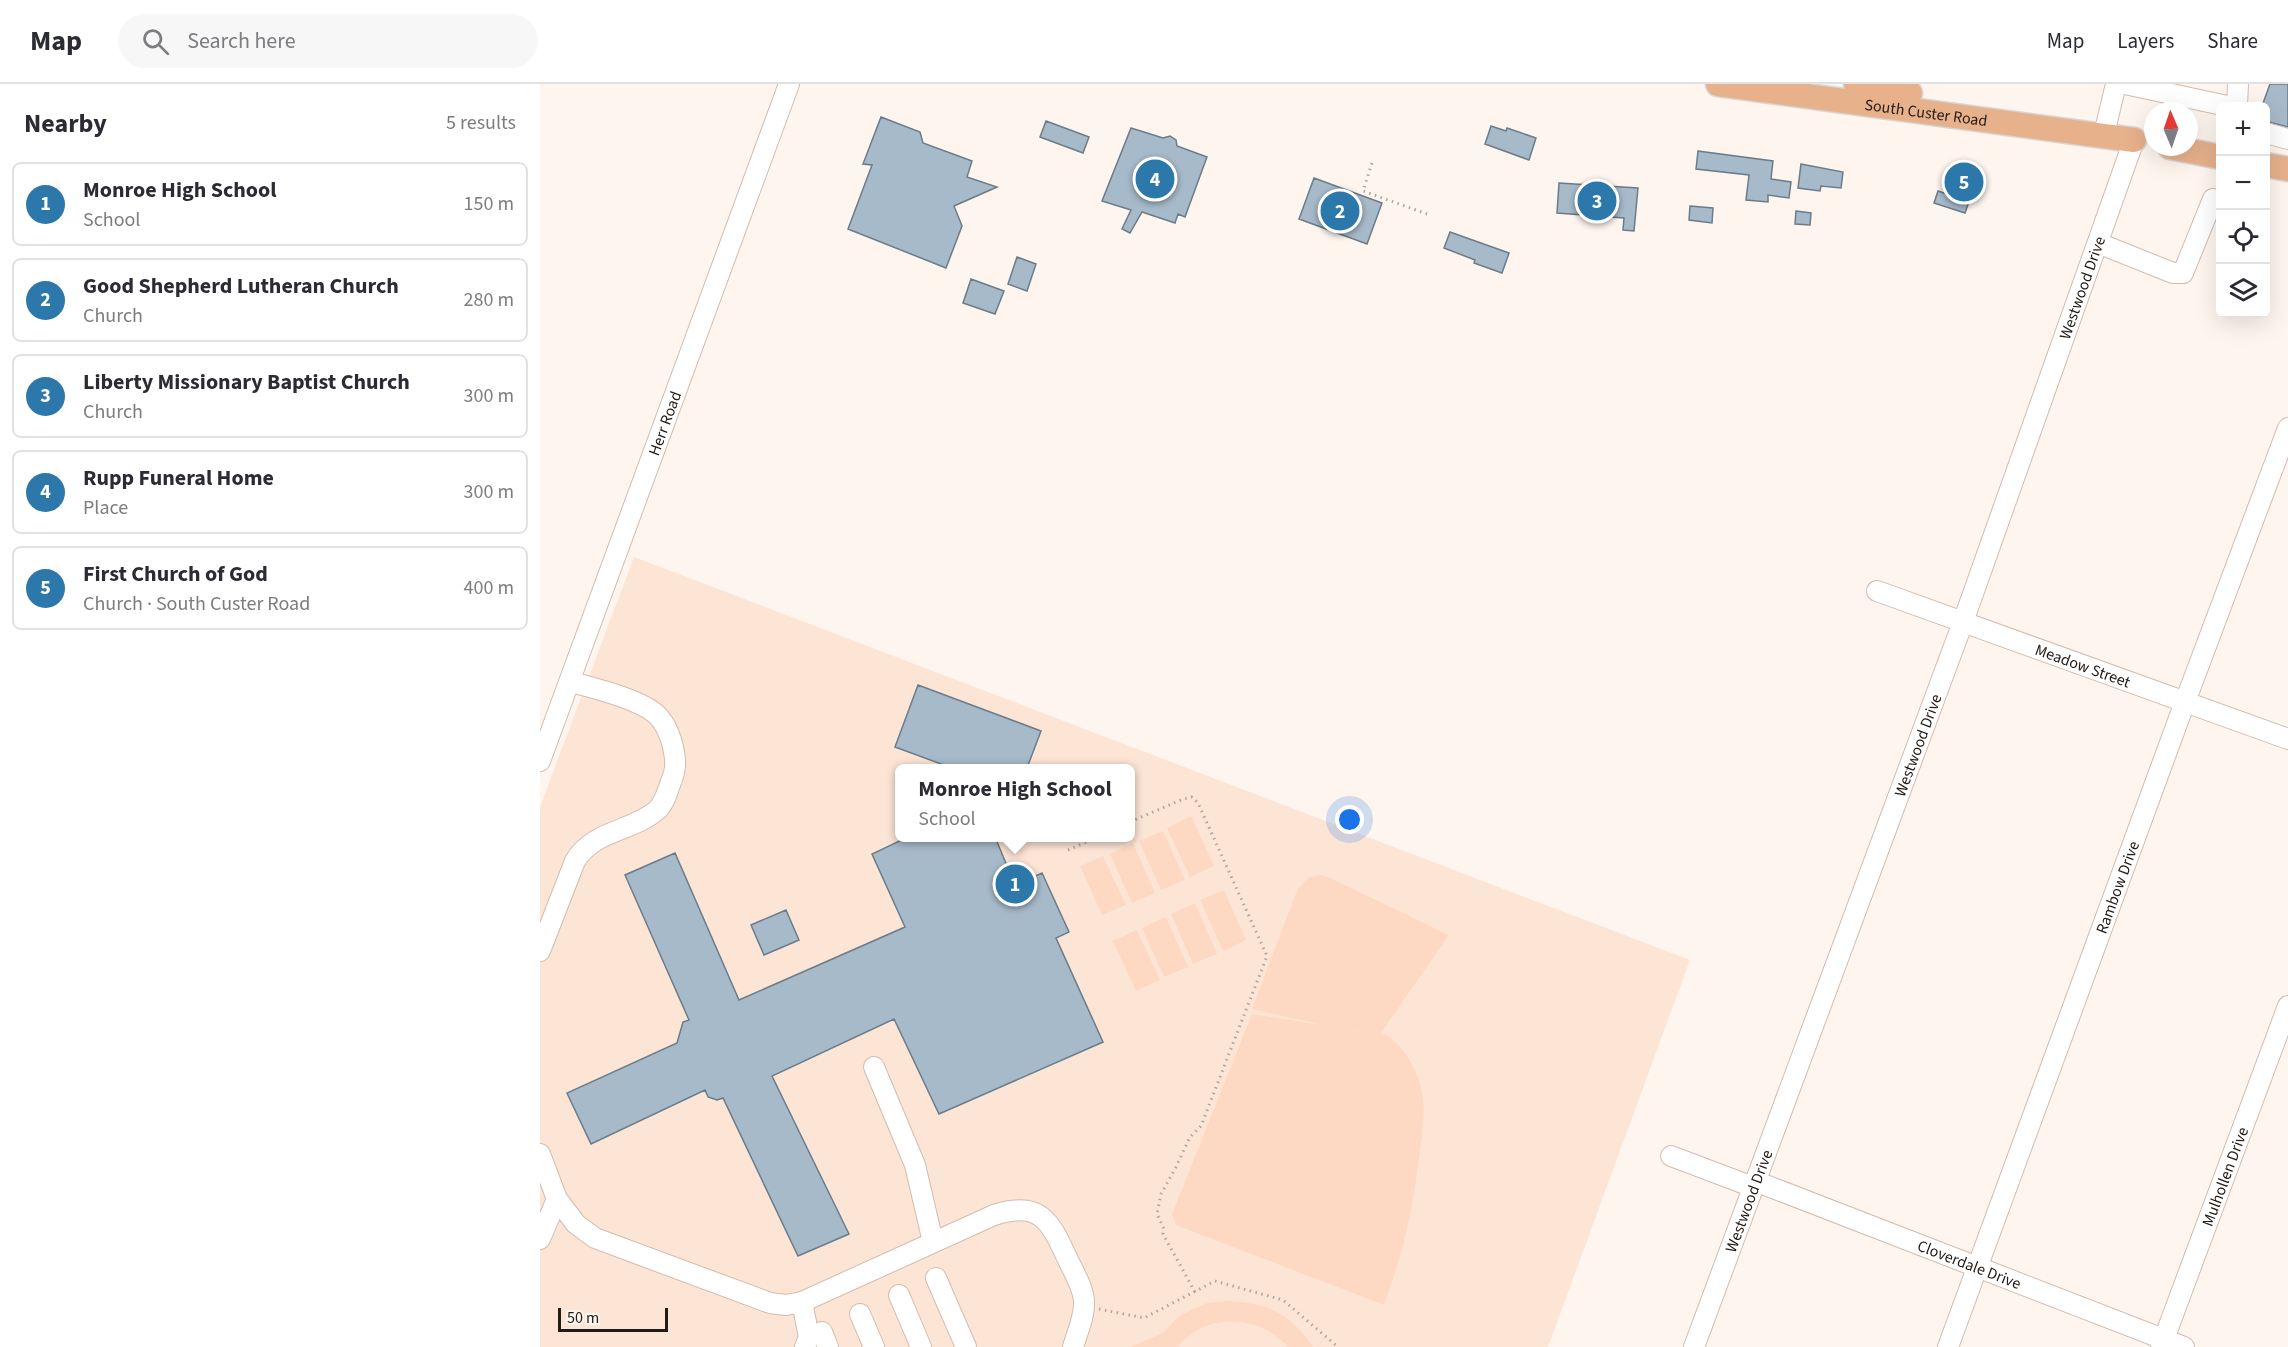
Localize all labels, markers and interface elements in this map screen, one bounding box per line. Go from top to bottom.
search box [118,14,538,68]
text: Map [30,21,82,61]
icon: search [139,25,172,58]
text: Search here [187,25,296,57]
text: Map [2047,26,2084,56]
text: Layers [2117,26,2174,56]
text: Share [2207,26,2258,56]
street label: South Custer Road [1863,94,1989,132]
north arrow [2144,102,2198,156]
map controls [2216,102,2270,318]
button: + [2216,102,2270,156]
text: Nearby [24,105,107,142]
text: 5 results [446,109,516,137]
pin: 4 [1136,156,1174,202]
button: − [2216,156,2270,210]
pin: 5 [1944,160,1984,204]
text: Monroe High School [83,174,277,206]
pin: 3 [1578,178,1616,224]
pin: 2 [1320,188,1360,234]
text: 1 [40,190,51,218]
text: 150 m [464,190,514,218]
text: School [83,206,140,234]
button: locate [2216,210,2270,264]
street label: Westwood Drive [2054,233,2111,343]
button: layers [2216,264,2270,318]
text: Good Shepherd Lutheran Church [83,270,399,302]
text: 2 [40,286,51,314]
text: 280 m [464,286,514,314]
text: Church [83,302,143,330]
text: Liberty Missionary Baptist Church [83,366,410,398]
text: 3 [40,382,51,410]
text: 300 m [464,382,514,410]
street label: Herr Road [643,388,687,459]
text: Church [83,398,143,426]
text: Rupp Funeral Home [83,462,274,494]
text: 4 [40,478,51,506]
text: 300 m [464,478,514,506]
text: Place [83,494,128,522]
text: First Church of God [83,558,268,590]
text: 5 [40,574,51,602]
text: 400 m [464,574,514,602]
text: Church · South Custer Road [83,590,310,618]
street label: Meadow Street [2032,639,2134,694]
street label: Westwood Drive [1889,691,1947,800]
popup [895,764,1135,842]
text: Monroe High School [918,773,1112,805]
text: School [918,805,976,833]
your location [1335,805,1364,834]
street label: Rambow Drive [2091,838,2145,937]
pin: 1 [996,862,1034,906]
street label: Mulhollen Drive [2197,1124,2254,1230]
street label: Westwood Drive [1720,1147,1778,1256]
street label: Cloverdale Drive [1914,1235,2024,1295]
scale bar [558,1305,668,1332]
text: 50 m [567,1307,599,1329]

